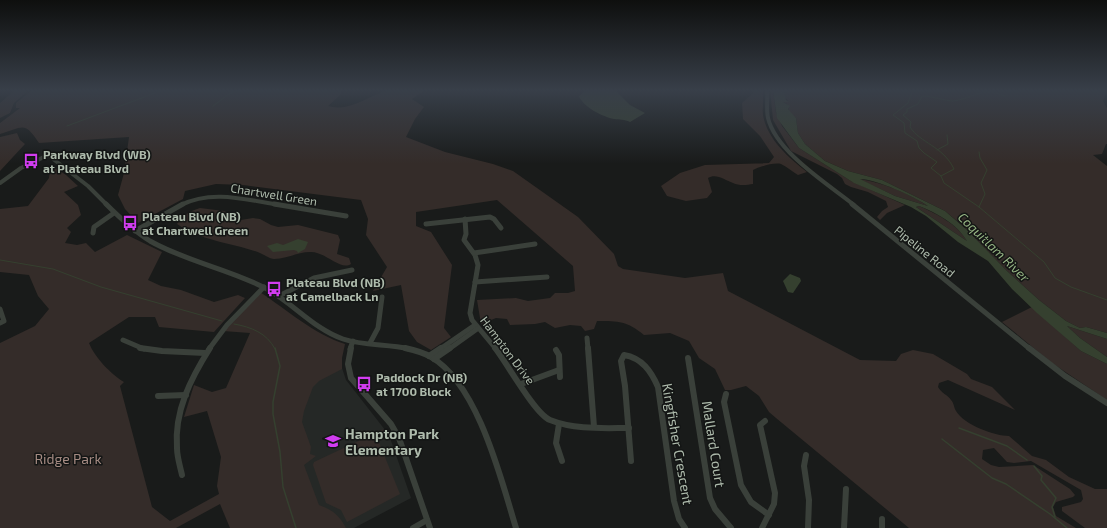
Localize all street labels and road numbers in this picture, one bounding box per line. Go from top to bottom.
street label: Chartwell Green [230,180,318,208]
street label: Pipeline Road [892,222,958,280]
street label: Hampton Drive [478,313,538,387]
street label: Kingfisher Crescent [659,382,697,506]
street label: Mallard Court [699,399,729,489]

